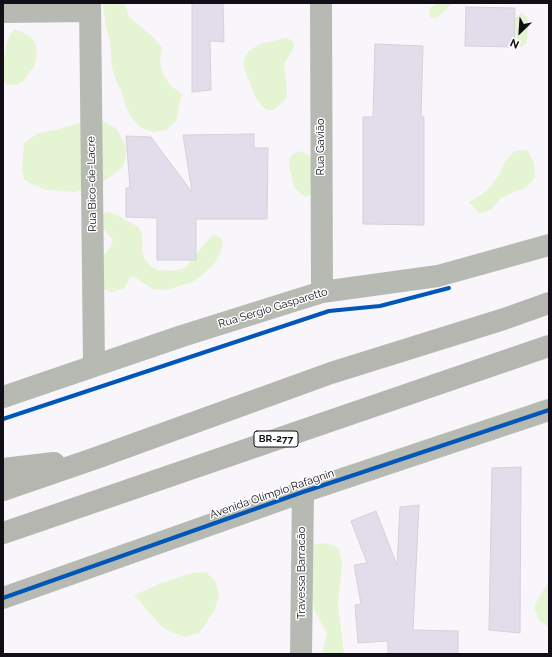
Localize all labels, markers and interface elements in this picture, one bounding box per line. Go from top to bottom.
north arrow [500,12,540,52]
text: N [508,36,521,51]
street label: Rua Gavião [314,119,328,175]
street label: Rua Bico-de-Lacre [85,136,99,232]
street label: Rua Sergio Gasparetto [217,285,329,331]
road number: BR-277 [254,431,298,447]
street label: Avenida Olímpio Rafagnin [208,466,336,522]
street label: Travessa Barracão [295,527,309,619]

